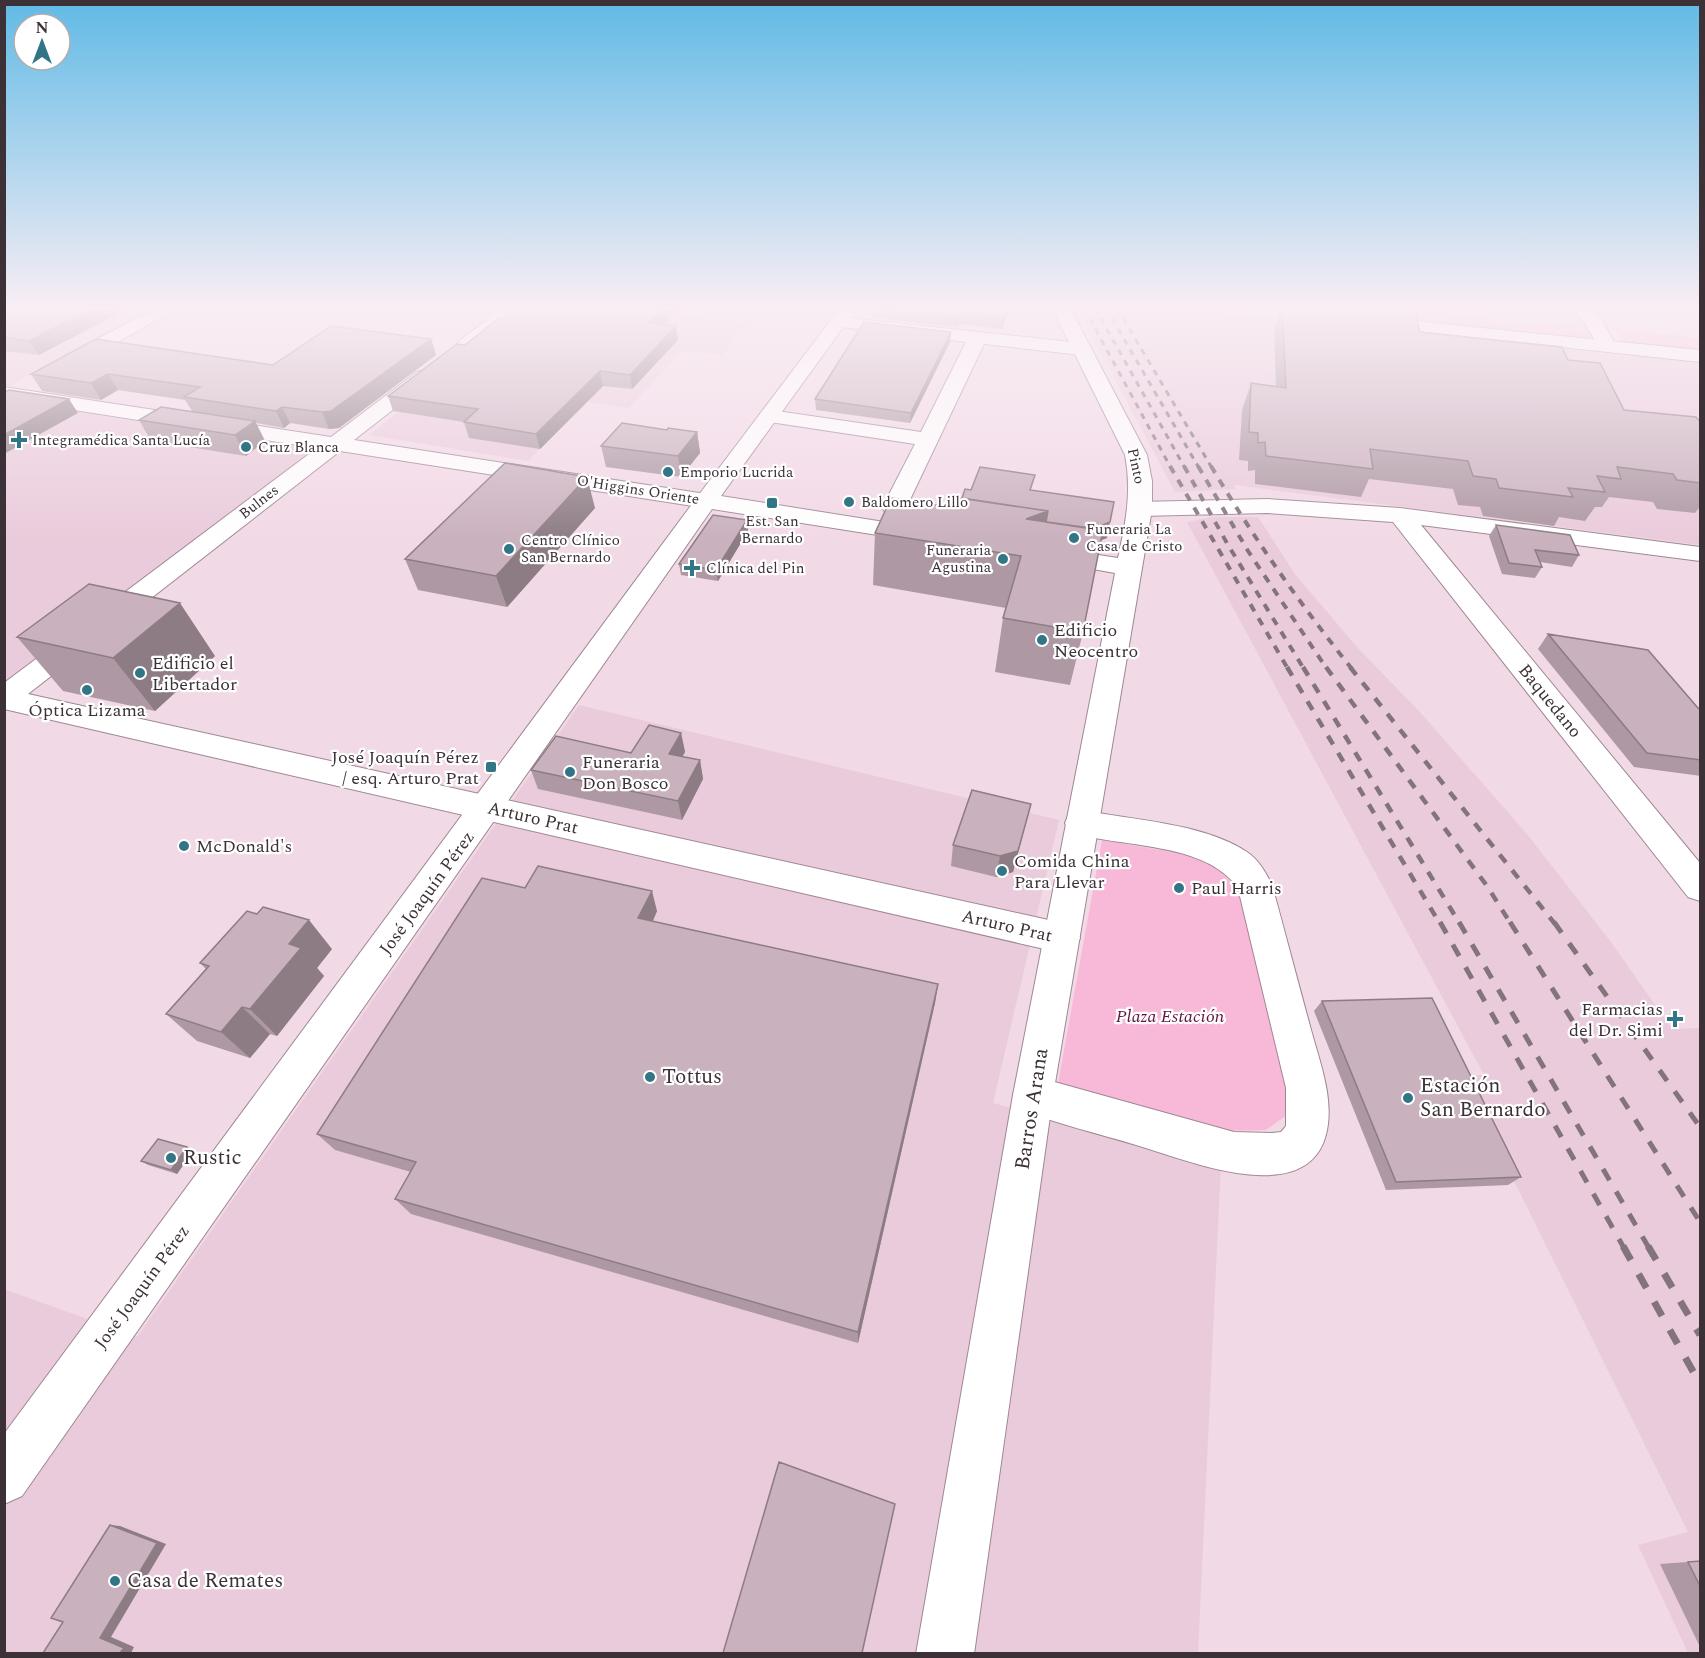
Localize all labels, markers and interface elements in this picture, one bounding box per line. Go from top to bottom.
north arrow [12,12,72,72]
text: N [35,16,49,40]
place label: Integramédica Santa Lucía [32,429,211,452]
marker: Integramédica Santa Lucía [10,431,28,449]
place label: Cruz Blanca [258,436,340,459]
marker: Cruz Blanca [239,440,253,454]
street label: Pinto [1121,446,1151,486]
place label: Emporio Lucrida [680,461,794,484]
marker: Emporio Lucrida [661,465,675,479]
street label: O'Higgins Oriente [575,469,701,511]
street label: Bulnes [234,479,284,525]
place label: Baldomero Lillo [861,491,968,514]
marker: Baldomero Lillo [842,495,856,509]
marker: Est. San Bernardo [765,496,779,510]
place label: Est. San Bernardo [741,510,803,550]
place label: Funeraria La Casa de Cristo [1086,518,1182,558]
place label: Centro Clínico San Bernardo [521,529,620,569]
marker: Funeraria La Casa de Cristo [1067,531,1081,545]
place label: Funeraria Agustina [926,539,992,579]
marker: Centro Clínico San Bernardo [502,542,516,556]
marker: Funeraria Agustina [996,552,1010,566]
place label: Clínica del Pin [706,557,805,580]
marker: Clínica del Pin [683,559,701,577]
place label: Edificio Neocentro [1054,617,1138,665]
marker: Edificio Neocentro [1035,633,1049,647]
place label: Edificio el Libertador [152,650,237,698]
street label: Baquedano [1512,658,1588,744]
marker: Edificio el Libertador [133,666,147,680]
marker: Óptica Lizama [80,683,94,697]
place label: Óptica Lizama [28,697,146,724]
place label: José Joaquín Pérez / esq. Arturo Prat [331,744,479,792]
place label: Funeraria Don Bosco [582,749,669,797]
marker: José Joaquín Pérez / esq. Arturo Prat [484,760,498,774]
marker: Funeraria Don Bosco [563,765,577,779]
street label: Arturo Prat [485,794,581,842]
street label: José Joaquín Pérez [373,825,481,961]
place label: McDonald's [196,833,292,860]
marker: McDonald's [177,839,191,853]
place label: Comida China Para Llevar [1014,848,1130,896]
marker: Comida China Para Llevar [995,864,1009,878]
place label: Paul Harris [1191,875,1282,902]
marker: Paul Harris [1172,881,1186,895]
street label: Arturo Prat [959,902,1055,950]
place label: Farmacias del Dr. Simi [1569,996,1663,1044]
park label: Plaza Estación [1116,1003,1225,1030]
marker: Farmacias del Dr. Simi [1668,1012,1682,1026]
street label: Barros Arana [1007,1045,1058,1172]
place label: Tottus [662,1061,722,1093]
marker: Tottus [643,1070,657,1084]
place label: Estación San Bernardo [1420,1070,1546,1126]
marker: Estación San Bernardo [1401,1091,1415,1105]
place label: Rustic [183,1142,242,1174]
marker: Rustic [164,1151,178,1165]
street label: José Joaquín Pérez [88,1219,196,1355]
place label: Casa de Remates [127,1565,283,1597]
marker: Casa de Remates [108,1574,122,1588]

